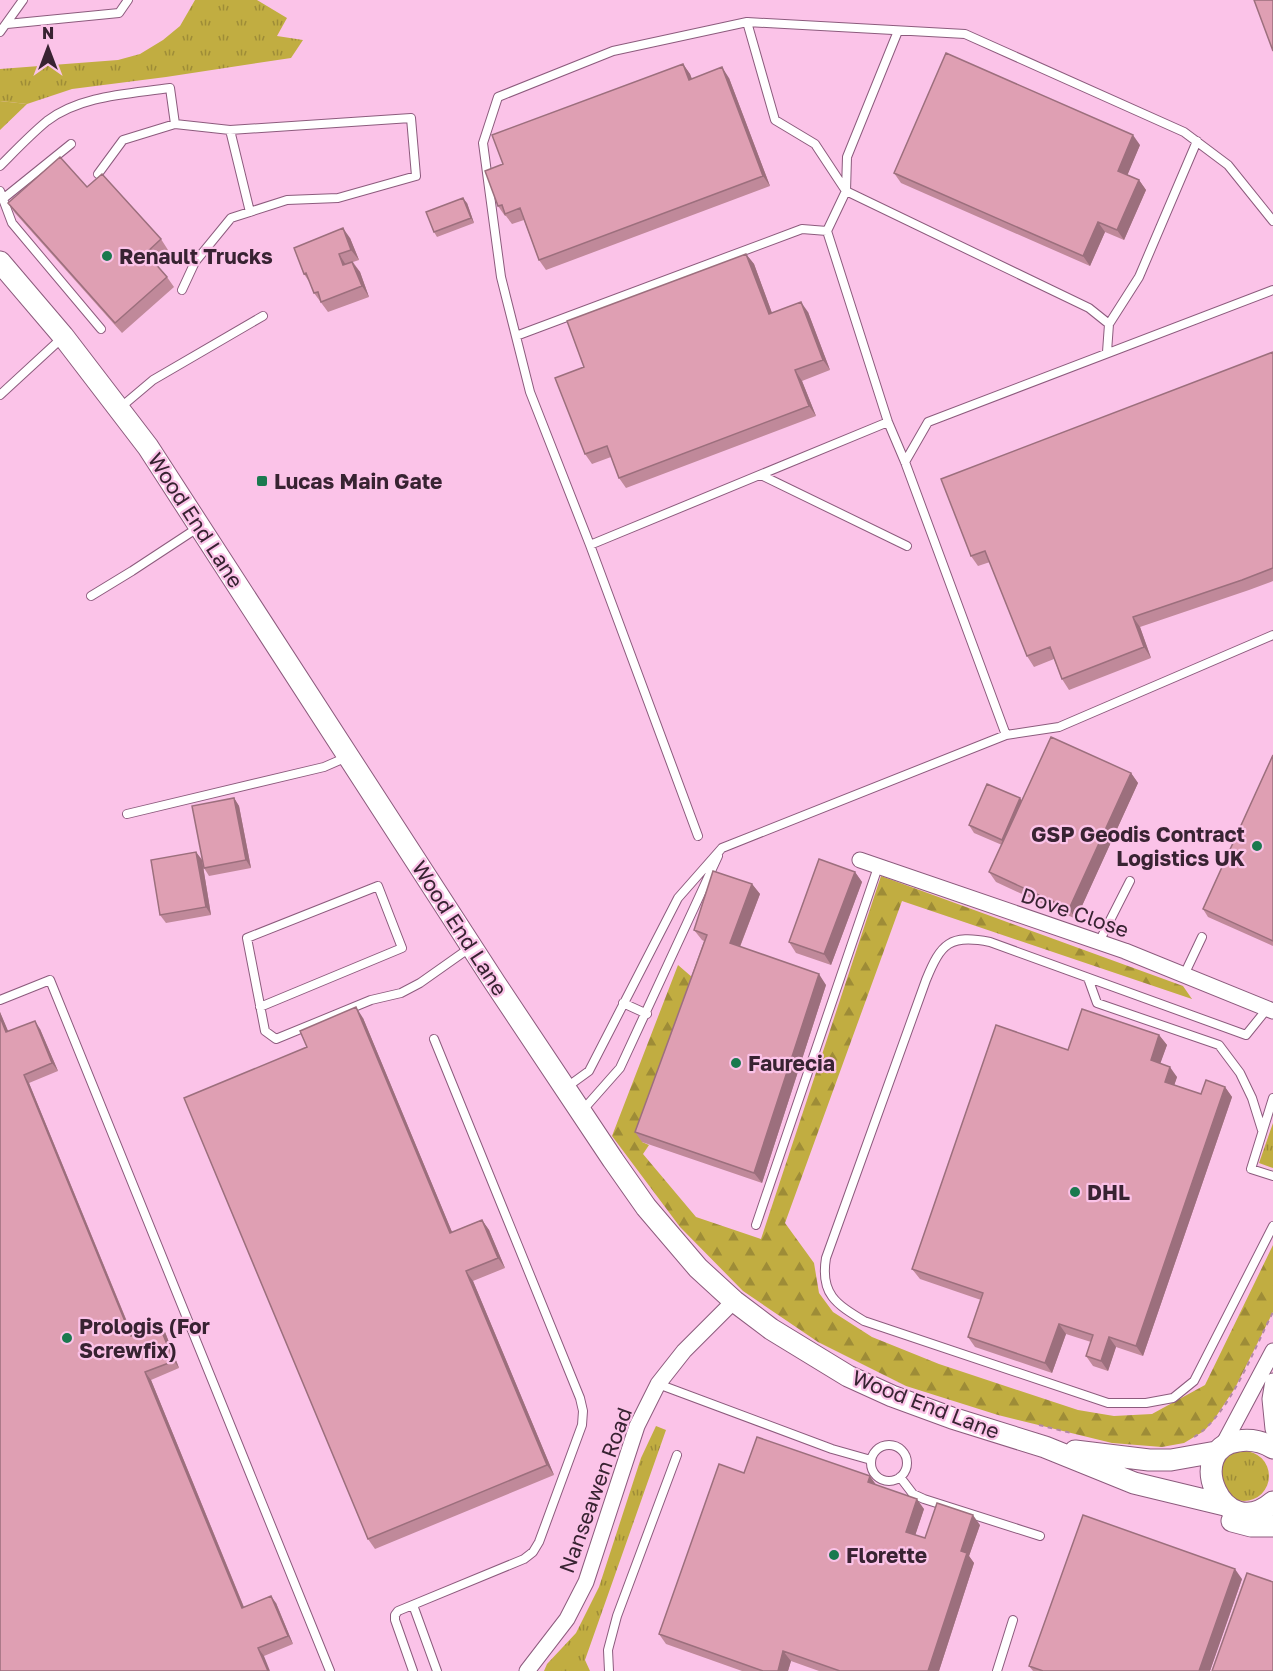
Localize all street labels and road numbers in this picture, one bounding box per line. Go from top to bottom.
street label: Wood End Lane [143,448,249,592]
street label: Wood End Lane [407,856,513,1000]
street label: Dove Close [1018,881,1132,943]
street label: Wood End Lane [849,1364,1003,1444]
street label: Nanseawen Road [553,1404,637,1576]

